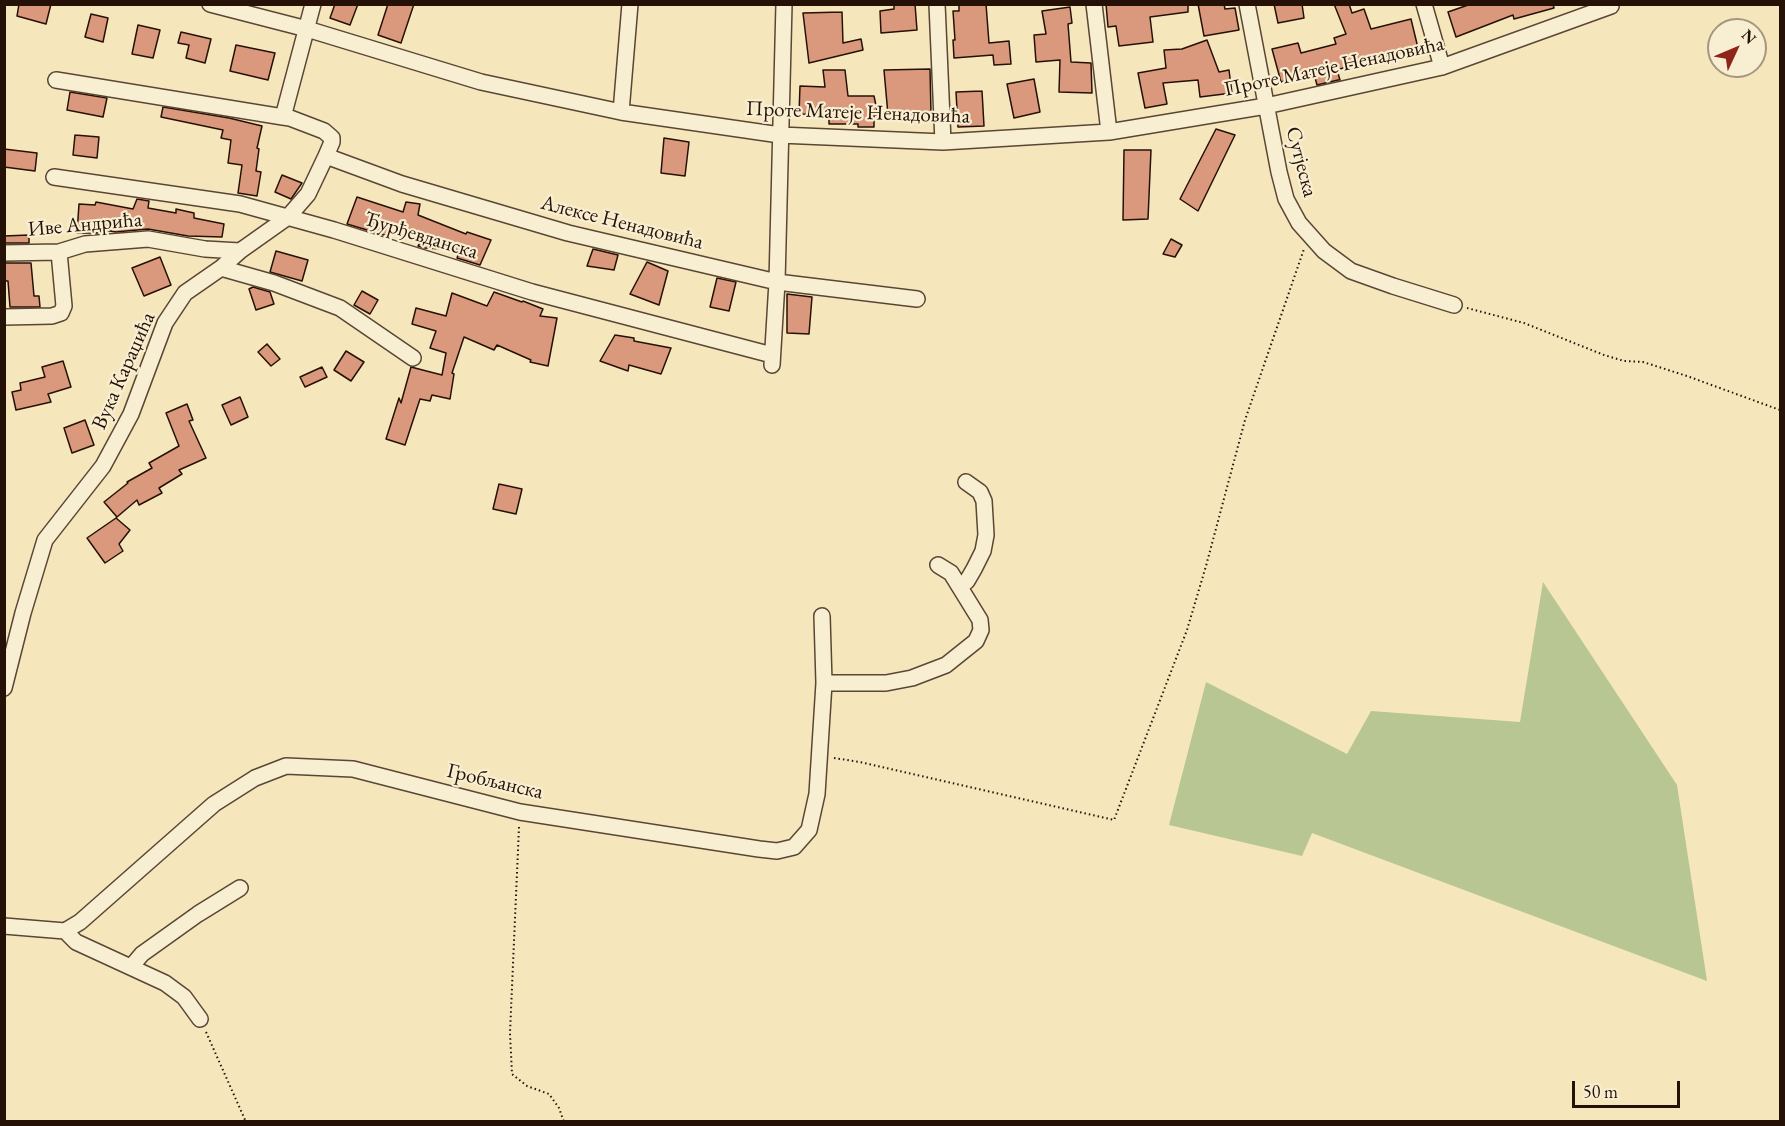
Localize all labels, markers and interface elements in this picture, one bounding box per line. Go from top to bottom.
north arrow [1707,18,1767,78]
text: N [1737,25,1761,48]
street label: Проте Матеје Ненадовића [1222,31,1446,103]
street label: Проте Матеје Ненадовића [746,96,970,130]
street label: Сутјеска [1280,124,1322,200]
street label: Алексе Ненадовића [538,191,706,255]
street label: Иве Андрића [27,207,143,243]
street label: Ђурђевданска [361,207,481,265]
street label: Вука Караџића [87,308,161,434]
street label: Гробљанска [445,759,545,805]
scale bar [1575,1069,1683,1107]
text: 50 m [1583,1080,1618,1103]

